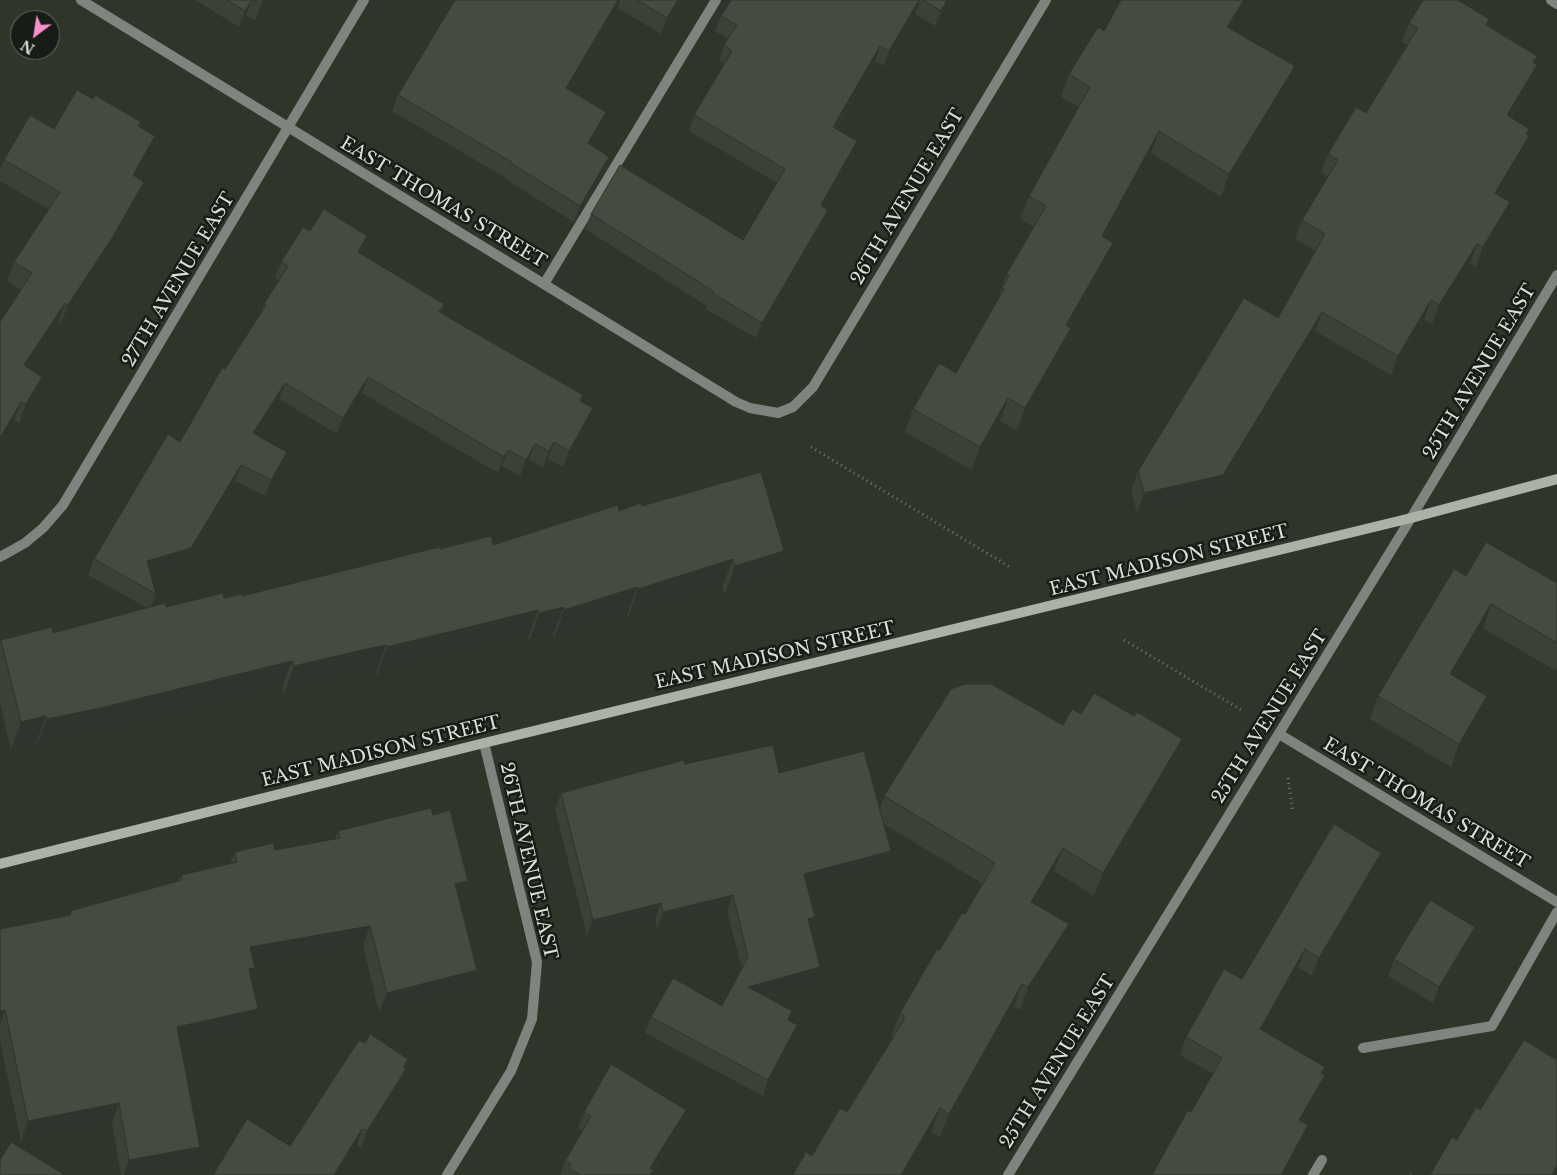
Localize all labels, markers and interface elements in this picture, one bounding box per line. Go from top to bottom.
north arrow [10,10,60,60]
text: N [18,36,38,58]
street label: 26TH AVENUE EAST [847,105,969,289]
street label: EAST THOMAS STREET [336,133,550,273]
street label: 27TH AVENUE EAST [118,189,240,371]
street label: 25TH AVENUE EAST [1419,281,1541,463]
street label: EAST MADISON STREET [1047,521,1291,601]
street label: EAST MADISON STREET [653,618,897,694]
street label: 25TH AVENUE EAST [1208,626,1332,808]
street label: EAST MADISON STREET [259,712,503,792]
street label: EAST THOMAS STREET [1319,734,1533,874]
street label: 26TH AVENUE EAST [495,760,561,962]
street label: 25TH AVENUE EAST [996,971,1120,1153]

